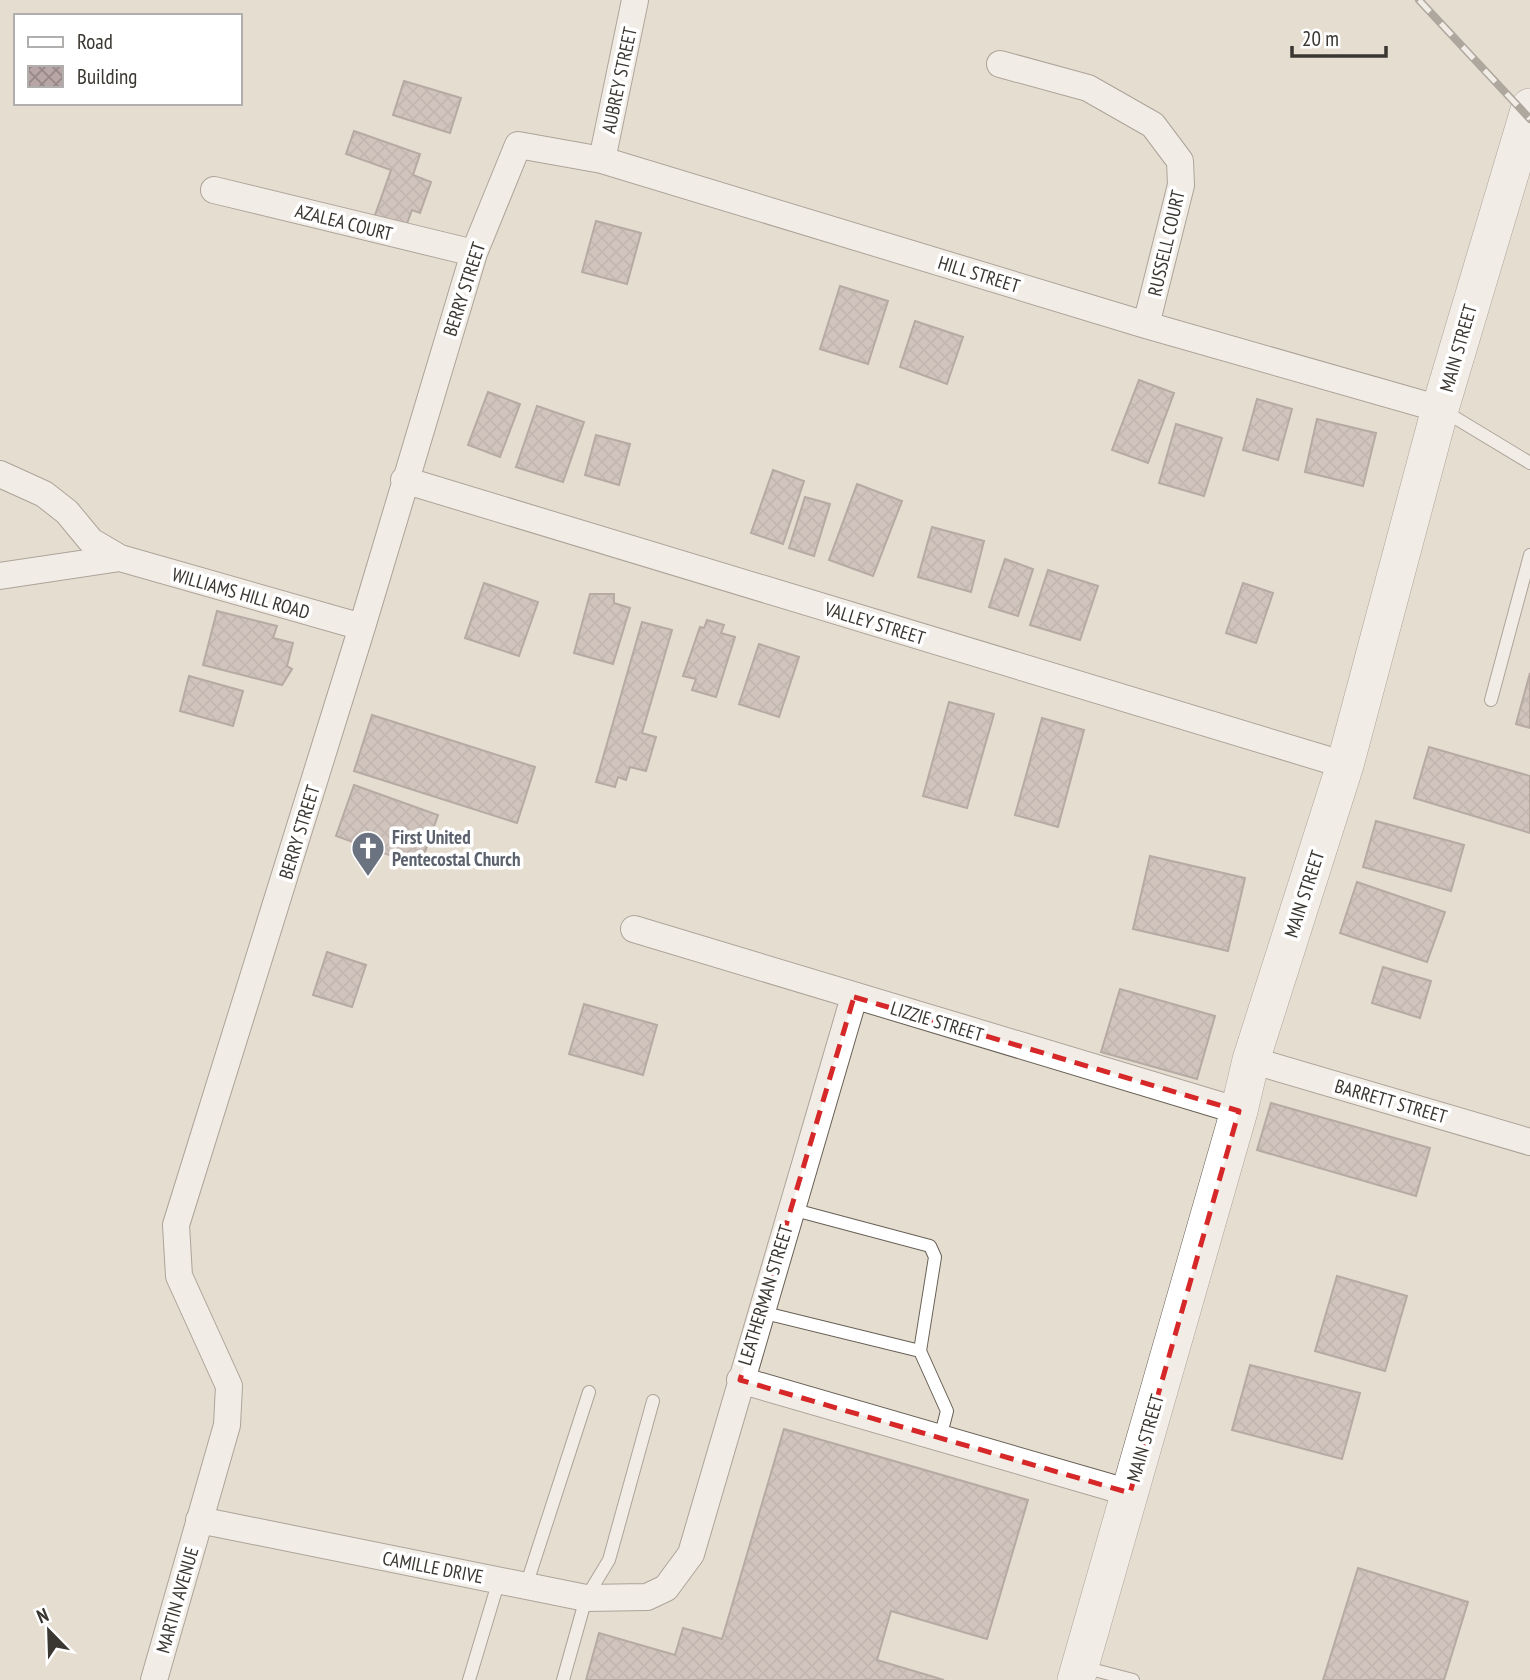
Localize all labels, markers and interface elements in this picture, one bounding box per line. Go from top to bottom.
legend [14,14,242,105]
scale bar [1292,14,1386,58]
street label: AUBREY STREET [596,24,642,135]
text: 20 m [1302,25,1339,52]
text: Road [77,28,113,55]
text: Building [77,63,137,90]
street label: RUSSELL COURT [1142,187,1190,298]
street label: AZALEA COURT [293,198,396,246]
street label: BERRY STREET [438,239,491,339]
street label: HILL STREET [935,250,1023,298]
street label: MAIN STREET [1434,301,1482,395]
street label: WILLIAMS HILL ROAD [169,562,313,624]
street label: VALLEY STREET [821,596,929,650]
street label: BERRY STREET [273,781,325,882]
place label: First United Pentecostal Church [392,825,520,871]
church icon: First United Pentecostal Church [349,829,387,878]
street label: MAIN STREET [1279,847,1330,941]
street label: LIZZIE STREET [888,996,987,1047]
street label: BARRETT STREET [1332,1074,1450,1129]
street label: LEATHERMAN STREET [732,1221,798,1368]
street label: MAIN STREET [1121,1391,1169,1485]
street label: MARTIN AVENUE [150,1544,204,1656]
street label: CAMILLE DRIVE [381,1545,485,1589]
north arrow [14,1596,84,1666]
text: N [33,1602,52,1628]

